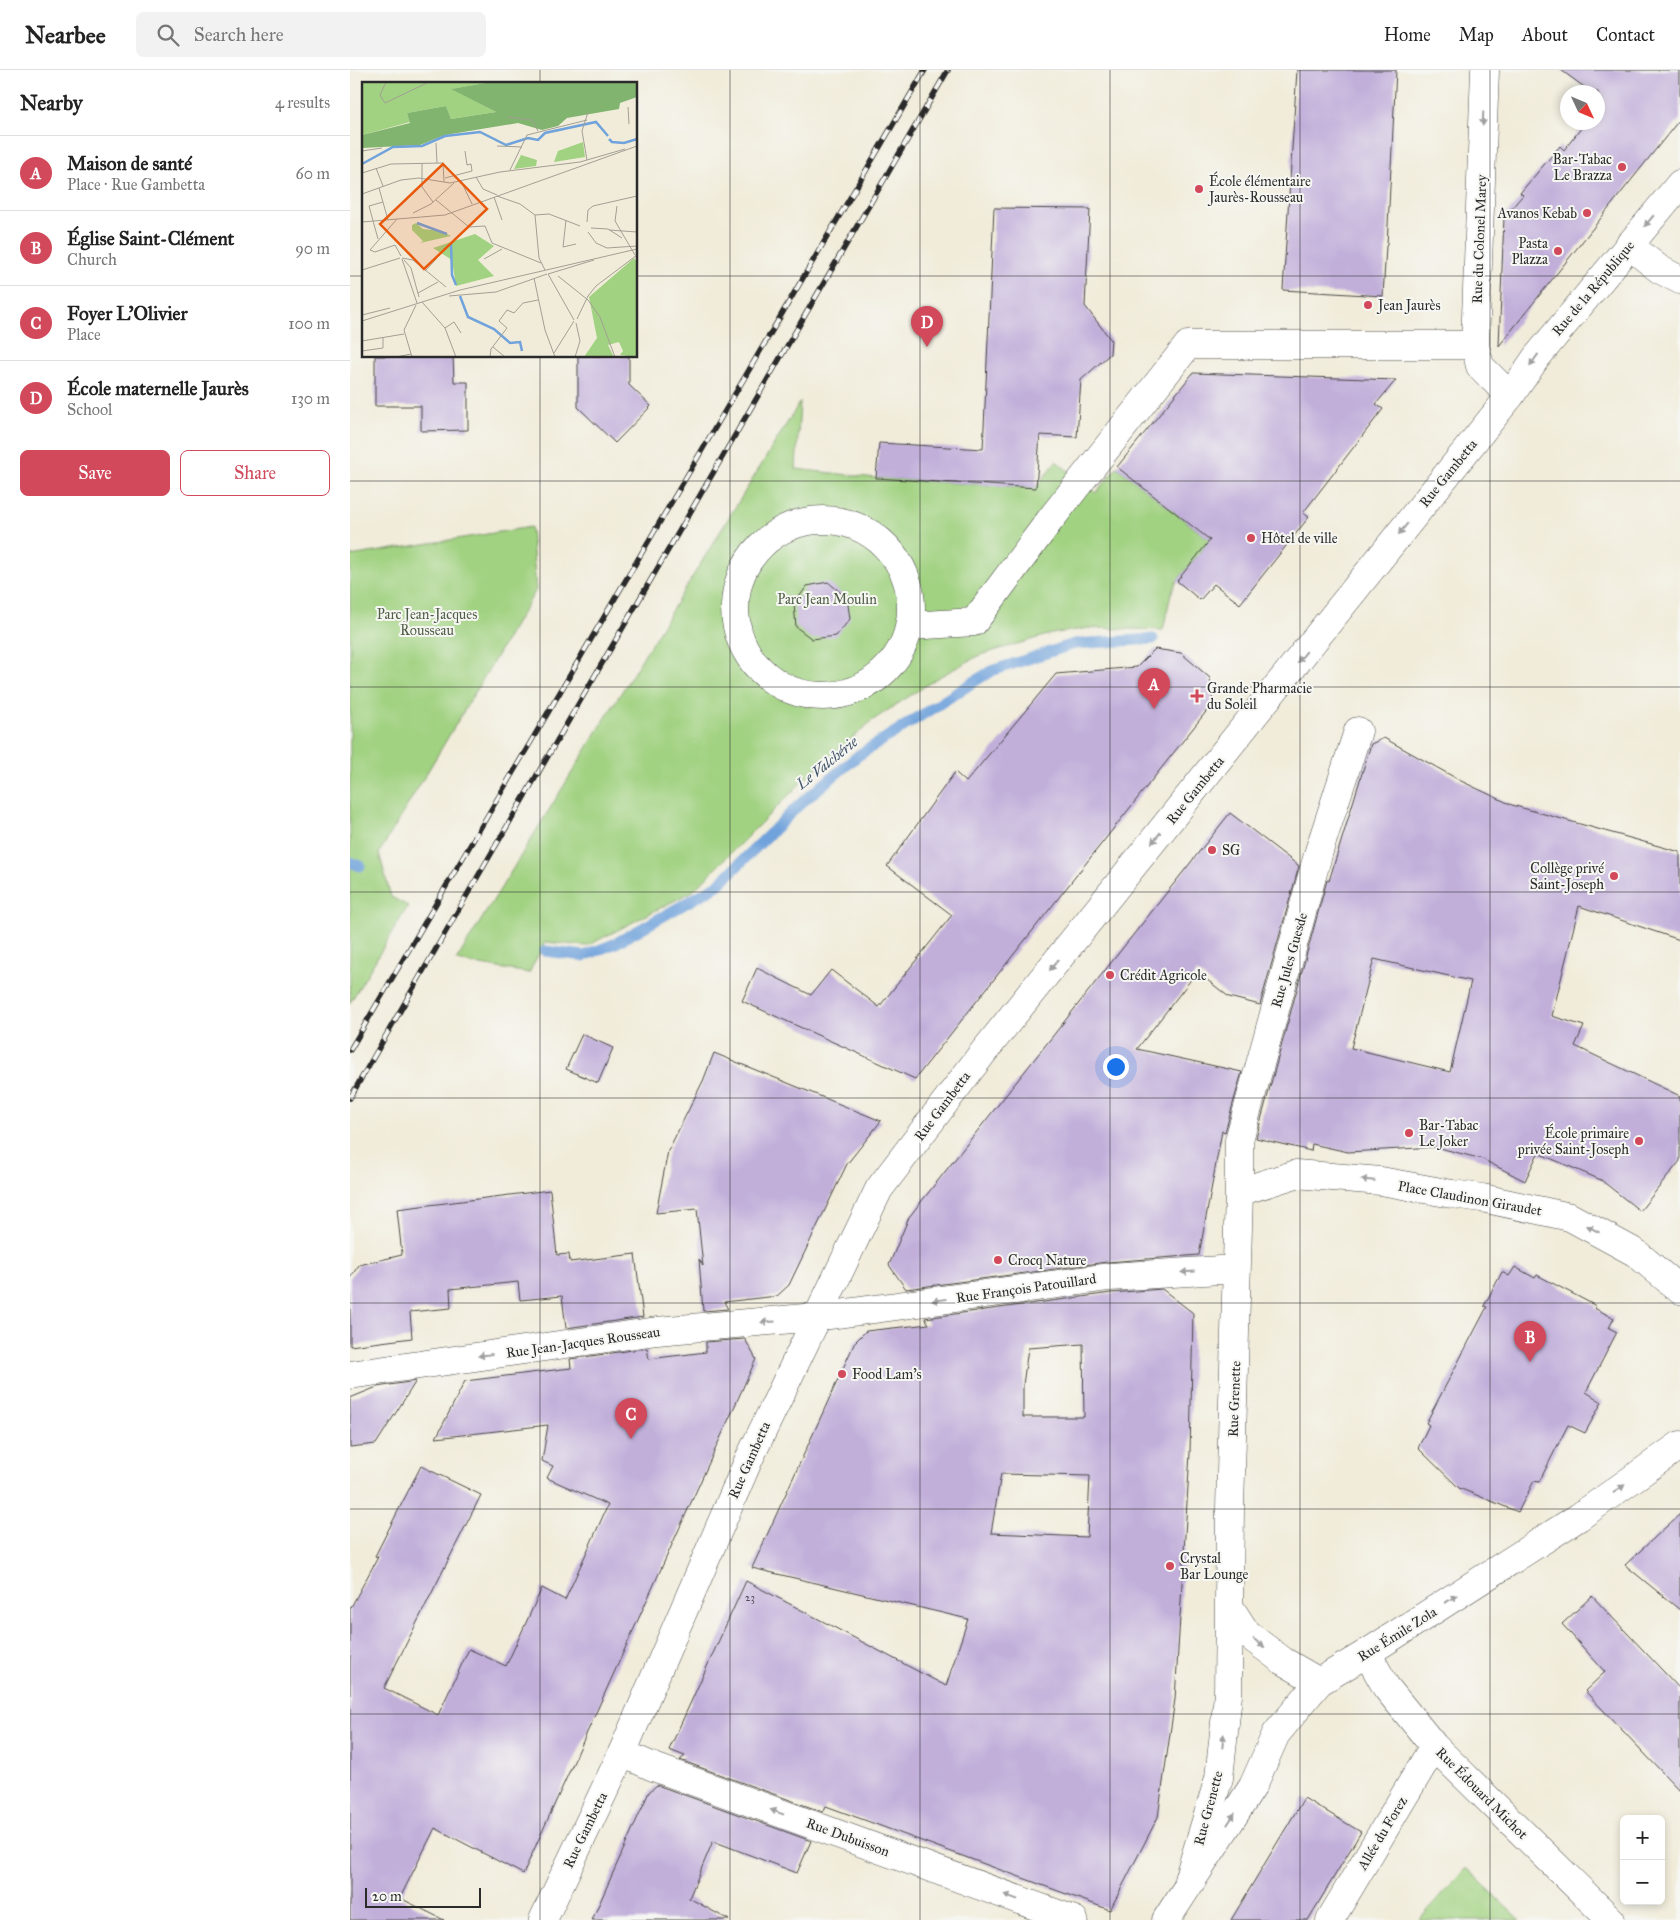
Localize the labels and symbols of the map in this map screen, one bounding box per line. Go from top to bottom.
inset map [362,82,638,358]
north arrow [1560,85,1605,130]
one-way arrow [1479,111,1487,127]
place label: Bar-Tabac Le Brazza [1553,151,1612,184]
marker: Bar-Tabac Le Brazza [1616,161,1628,173]
place label: École élémentaire Jaurès-Rousseau [1207,171,1311,207]
street label: Rue du Colonel Marey [1469,174,1490,304]
marker: École élémentaire Jaurès-Rousseau [1193,183,1205,195]
place label: Avanos Kebab [1497,205,1577,222]
marker: Avanos Kebab [1581,207,1593,219]
one-way arrow [1643,215,1655,227]
place label: Pasta Plazza [1511,235,1548,268]
street label: Rue de la République [1549,237,1639,340]
marker: Pasta Plazza [1552,245,1564,257]
place label: Jean Jaurès [1376,297,1441,315]
marker: Jean Jaurès [1362,299,1374,311]
pin: D [911,306,943,347]
one-way arrow [1529,353,1540,366]
street label: Rue Gambetta [1416,436,1481,511]
one-way arrow [1397,523,1408,536]
place label: Hôtel de ville [1261,530,1338,547]
marker: Hôtel de ville [1245,532,1257,544]
park label: Parc Jean Moulin [777,591,877,609]
park label: Parc Jean-Jacques Rousseau [377,606,477,639]
one-way arrow [1296,650,1307,663]
pin: A [1138,668,1170,709]
place label: Grande Pharmacie du Soleil [1207,680,1312,713]
marker: Grande Pharmacie du Soleil [1191,690,1203,702]
water label: Le Valchérie [792,733,862,794]
street label: Rue Gambetta [1163,753,1228,828]
one-way arrow [1151,831,1162,844]
place label: SG [1222,842,1240,859]
marker: SG [1206,844,1218,856]
place label: Collège privé Saint-Joseph [1530,860,1604,894]
marker: Collège privé Saint-Joseph [1608,870,1620,882]
street label: Rue Jules Guesde [1268,911,1312,1010]
one-way arrow [1049,958,1060,971]
place label: Crédit Agricole [1120,967,1207,984]
marker: Crédit Agricole [1104,969,1116,981]
your location [1103,1054,1129,1080]
street label: Rue Gambetta [911,1068,974,1144]
place label: Bar-Tabac Le Joker [1419,1117,1479,1151]
place label: École primaire privée Saint-Joseph [1517,1123,1629,1159]
marker: Bar-Tabac Le Joker [1403,1127,1415,1139]
marker: École primaire privée Saint-Joseph [1633,1135,1645,1147]
one-way arrow [1359,1176,1375,1184]
street label: Place Claudinon Giraudet [1397,1177,1543,1220]
one-way arrow [1586,1225,1601,1233]
place label: Crocq Nature [1008,1252,1087,1270]
marker: Crocq Nature [992,1254,1004,1266]
one-way arrow [1179,1268,1195,1276]
street label: Rue François Patouillard [955,1270,1097,1307]
one-way arrow [931,1296,947,1304]
one-way arrow [760,1319,776,1327]
pin: B [1514,1321,1546,1362]
street label: Rue Jean-Jacques Rousseau [505,1323,662,1363]
one-way arrow [477,1352,493,1360]
street label: Rue Grenette [1225,1360,1244,1437]
place label: Food Lam's [852,1366,922,1383]
marker: Food Lam's [836,1368,848,1380]
pin: C [615,1398,647,1439]
street label: Rue Gambetta [725,1419,774,1501]
one-way arrow [1612,1484,1625,1494]
place label: Crystal Bar Lounge [1180,1550,1249,1583]
marker: Crystal Bar Lounge [1164,1560,1176,1572]
house number: 23 [745,1591,755,1604]
one-way arrow [1444,1595,1458,1604]
street label: Rue Émile Zola [1354,1602,1440,1665]
one-way arrow [1252,1638,1265,1649]
one-way arrow [1219,1732,1227,1748]
street label: Rue Édouard Michot [1432,1743,1533,1843]
street label: Rue Grenette [1190,1769,1227,1847]
street label: Rue Gambetta [560,1789,611,1871]
street label: Allée du Forez [1353,1793,1411,1874]
one-way arrow [769,1808,784,1815]
one-way arrow [1226,1813,1236,1826]
street label: Rue Dubuisson [804,1815,892,1861]
scale bar [365,1885,481,1908]
one-way arrow [1004,1893,1019,1900]

